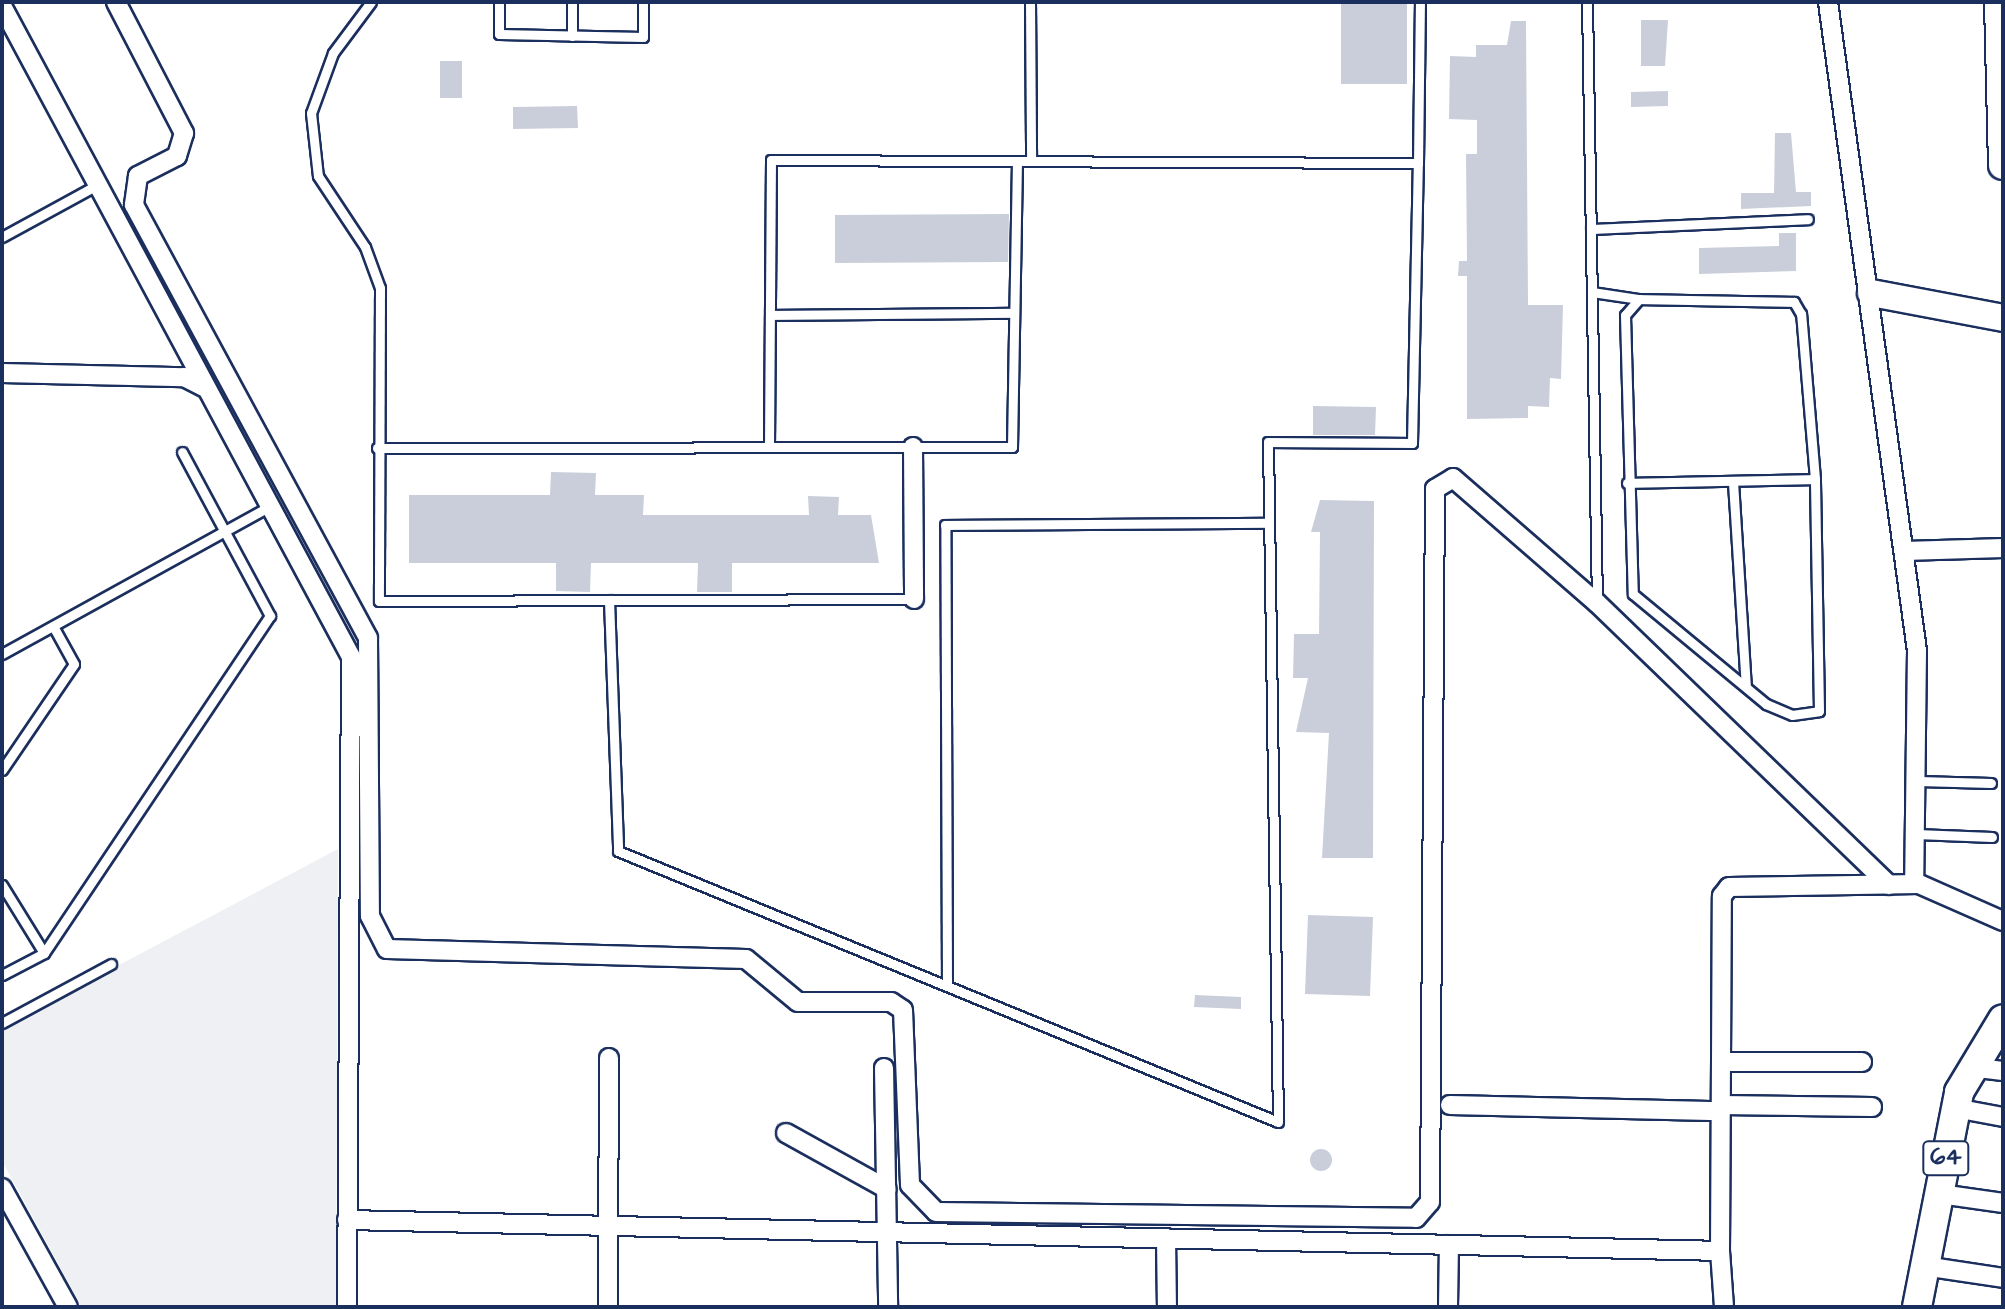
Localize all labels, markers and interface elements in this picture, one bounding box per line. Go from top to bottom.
road number: 64 [1922,1138,1970,1178]

